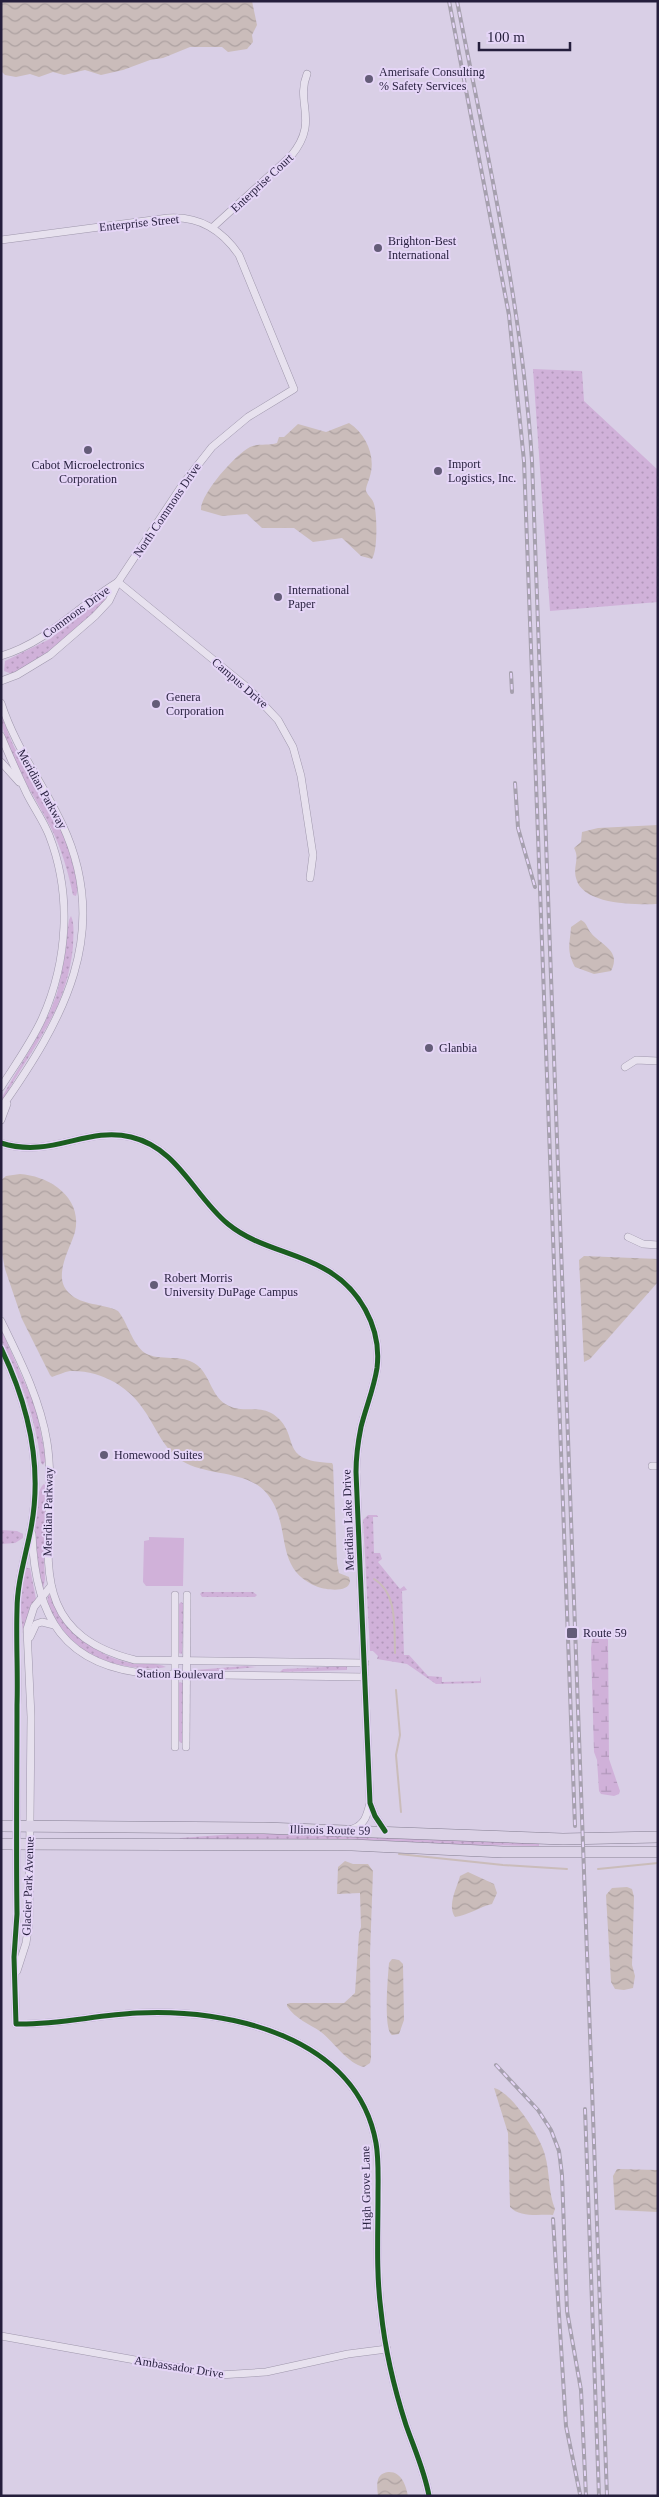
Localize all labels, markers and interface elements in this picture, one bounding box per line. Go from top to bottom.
scale bar [479,20,570,52]
text: 100 m [487,29,525,45]
place label: Amerisafe Consulting % Safety Services [379,65,485,93]
marker: Amerisafe Consulting % Safety Services [363,73,375,85]
street label: Enterprise Court [228,150,296,215]
street label: Enterprise Street [98,212,180,234]
place label: Brighton-Best International [388,234,457,262]
marker: Brighton-Best International [372,242,384,254]
marker: Cabot Microelectronics Corporation [82,444,94,456]
place label: Import Logistics, Inc. [448,457,516,485]
place label: Cabot Microelectronics Corporation [32,458,145,486]
street label: North Commons Drive [130,460,204,560]
marker: Import Logistics, Inc. [432,465,444,477]
street label: Commons Drive [40,583,112,641]
place label: International Paper [288,583,350,611]
marker: International Paper [272,591,284,603]
street label: Campus Drive [209,655,271,711]
place label: Genera Corporation [166,690,224,718]
marker: Genera Corporation [150,698,162,710]
street label: Meridian Parkway [14,747,70,831]
place label: Glanbia [439,1041,478,1055]
marker: Glanbia [423,1042,435,1054]
place label: Robert Morris University DuPage Campus [164,1271,298,1299]
marker: Robert Morris University DuPage Campus [148,1279,160,1291]
place label: Homewood Suites [114,1448,203,1462]
marker: Homewood Suites [98,1449,110,1461]
street label: Meridian Parkway [40,1467,56,1557]
street label: Meridian Lake Drive [339,1469,357,1571]
marker: Route 59 [565,1626,579,1640]
place label: Route 59 [583,1626,627,1640]
street label: Station Boulevard [136,1666,224,1682]
street label: Illinois Route 59 [290,1822,370,1838]
street label: Glacier Park Avenue [19,1836,37,1936]
street label: High Grove Lane [358,2146,374,2230]
street label: Ambassador Drive [133,2353,225,2381]

